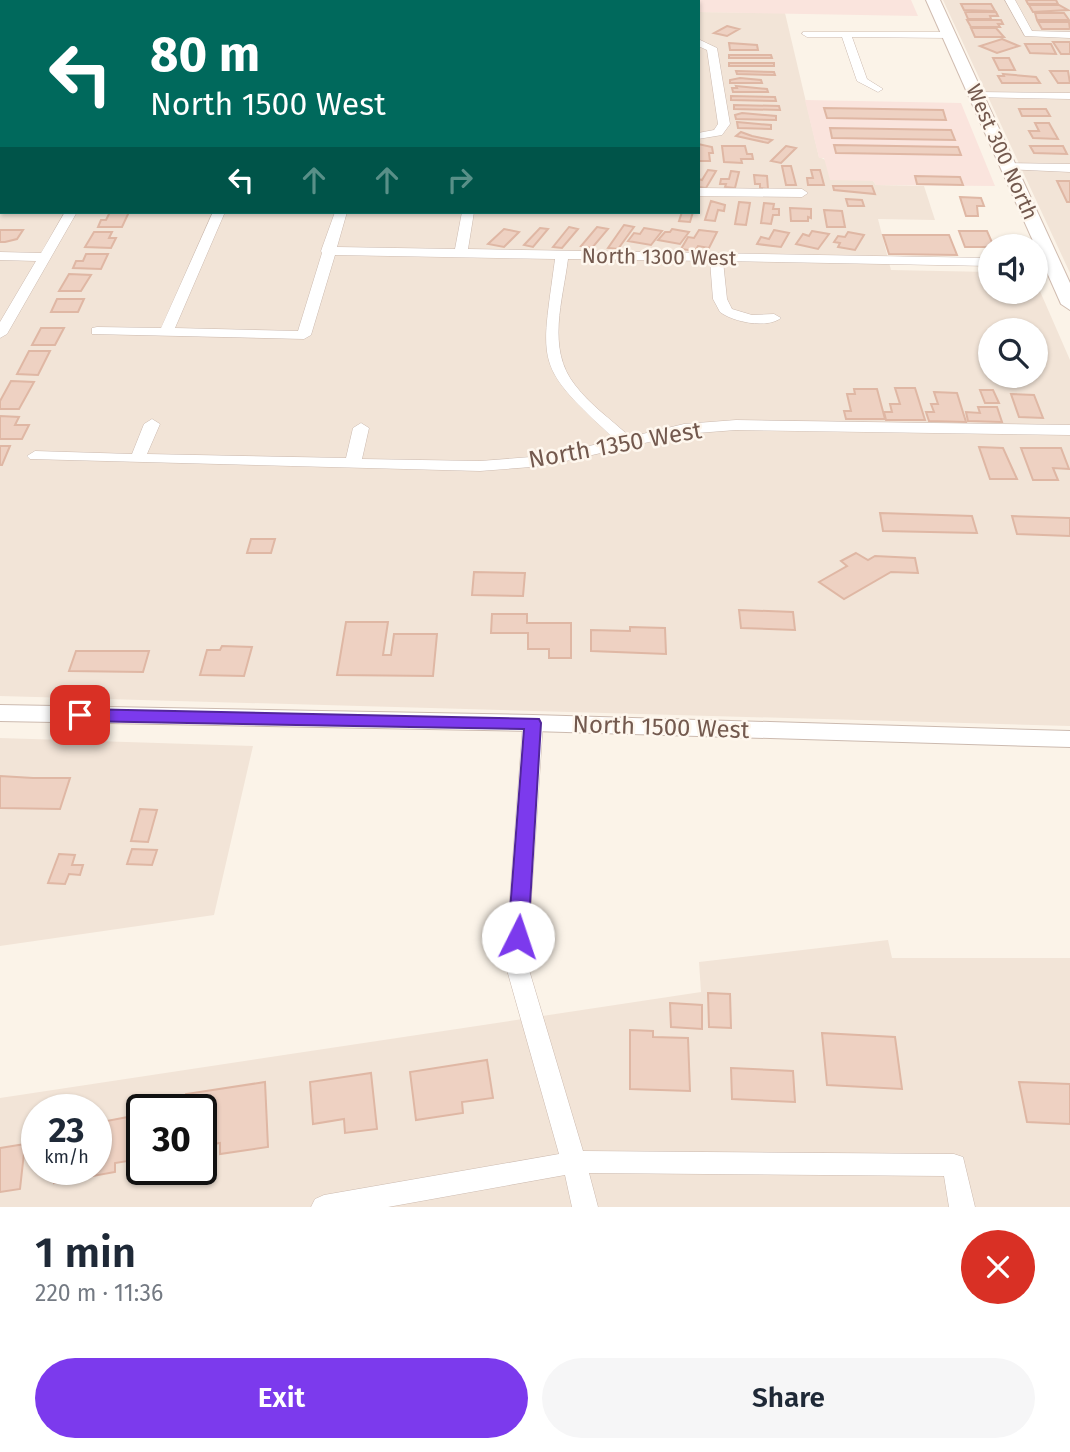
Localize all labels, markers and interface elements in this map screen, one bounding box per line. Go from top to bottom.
text: 80 m [150,25,260,84]
icon: left [35,28,126,119]
street label: West 300 North [961,80,1043,224]
text: North 1500 West [150,85,386,123]
icon: left [222,161,260,199]
icon: ahead [295,161,333,199]
icon: ahead [368,161,406,199]
icon: right [441,161,479,199]
map controls [978,234,1048,388]
button: sound [978,234,1048,304]
street label: North 1300 West [581,243,737,271]
button: search [978,318,1048,388]
street label: North 1350 West [526,416,704,474]
pin [50,685,110,745]
icon: arrive [61,696,99,734]
street label: North 1500 West [572,710,750,744]
position arrow [481,900,555,974]
speed limit sign: 30 [126,1094,217,1185]
text: 23 [48,1109,85,1151]
text: km/h [44,1146,89,1168]
text: 1 min [35,1228,136,1278]
button: close [961,1230,1035,1304]
text: 220 m · 11:36 [35,1279,163,1307]
button: Exit [35,1358,528,1438]
button: Share [542,1358,1035,1438]

